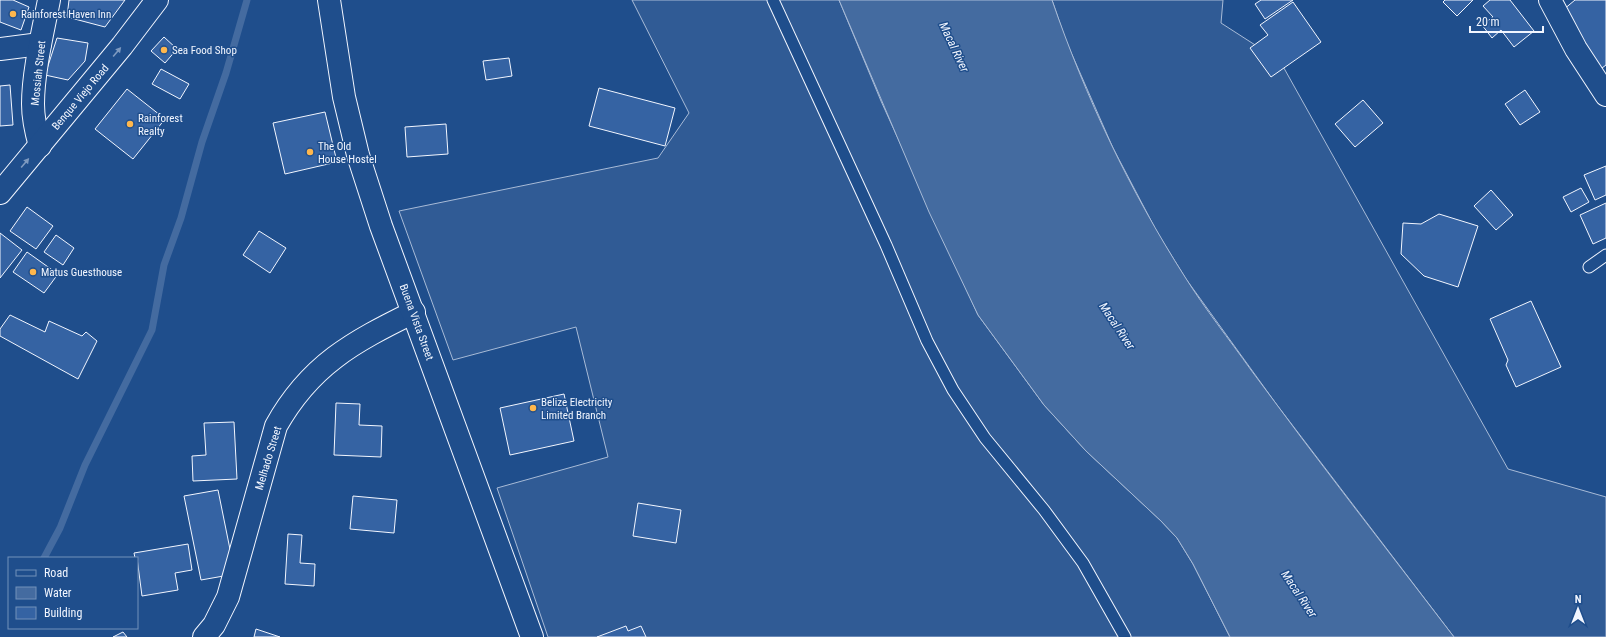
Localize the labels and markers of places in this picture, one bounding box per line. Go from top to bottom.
place label: Rainforest Haven Inn [21,8,111,21]
marker: Rainforest Haven Inn [8,9,18,19]
place label: Sea Food Shop [172,44,237,57]
marker: Sea Food Shop [159,45,169,55]
place label: Rainforest Realty [138,112,183,138]
marker: Rainforest Realty [125,119,135,129]
place label: The Old House Hostel [318,140,377,166]
marker: The Old House Hostel [305,147,315,157]
place label: Matus Guesthouse [41,266,122,279]
marker: Matus Guesthouse [28,267,38,277]
place label: Belize Electricity Limited Branch [541,396,613,422]
marker: Belize Electricity Limited Branch [528,403,538,413]

